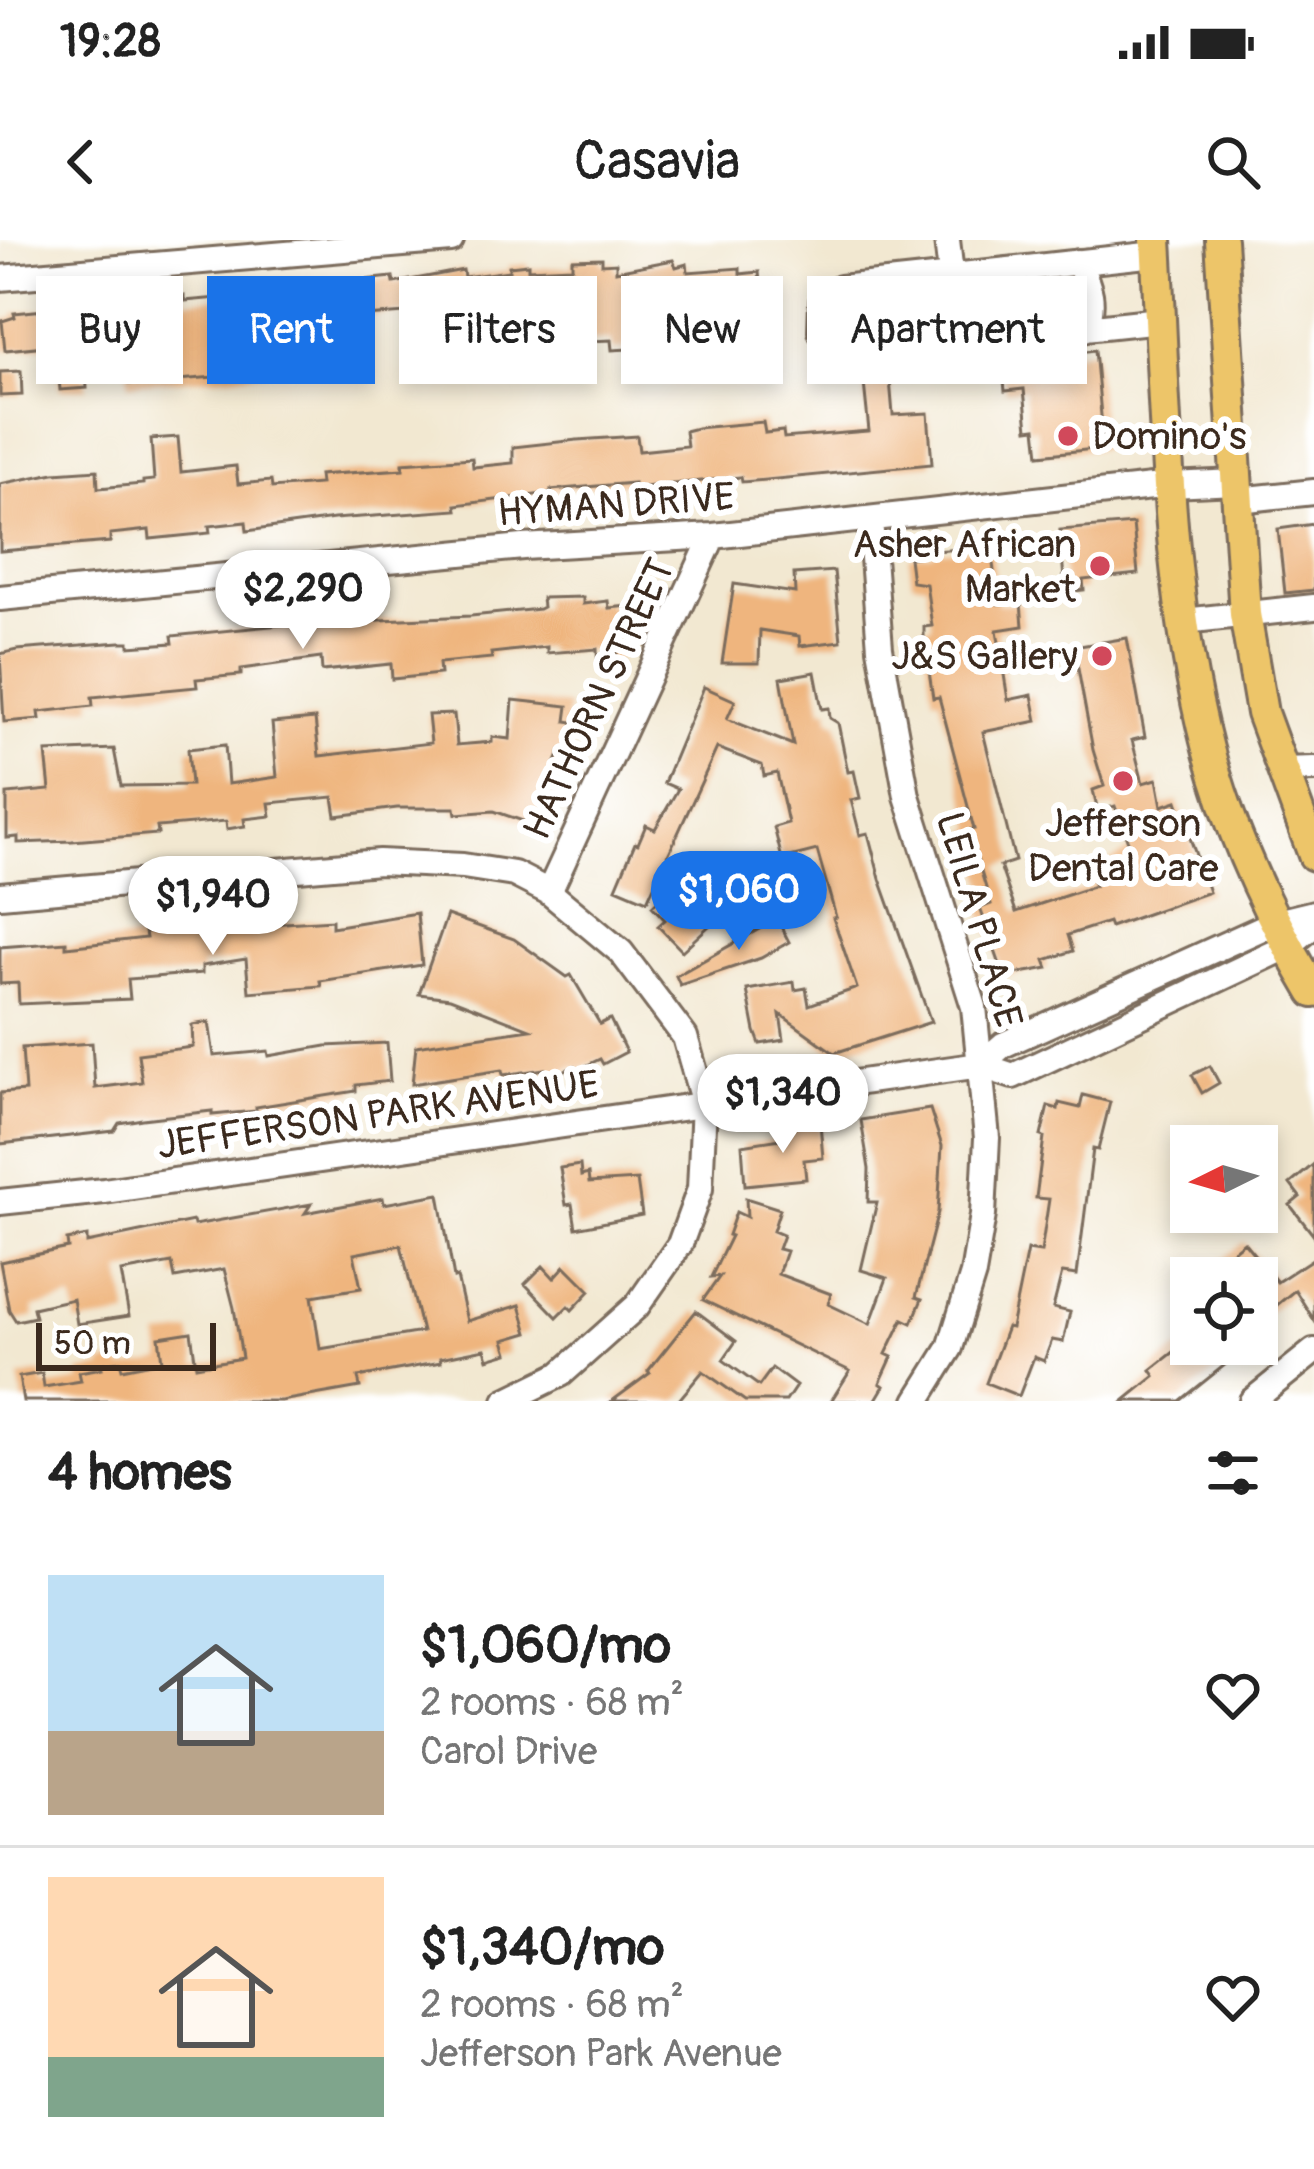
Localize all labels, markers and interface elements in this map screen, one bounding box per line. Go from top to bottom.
text: 19:28 [60,14,161,70]
text: Casavia [574,128,740,196]
icon: back [48,129,114,195]
icon: search [1200,129,1266,195]
chip: Buy [36,276,183,384]
chip: Rent [207,276,375,384]
chip: Filters [399,276,597,384]
chip: New [621,276,783,384]
chip: Apartment [807,276,1087,384]
place label: Domino's [1092,412,1246,461]
marker: Domino's [1055,423,1081,449]
street label: HYMAN DRIVE [496,472,736,538]
place label: Asher African Market [852,520,1076,614]
pin: $2,290 [205,550,401,652]
street label: HATHORN STREET [512,551,686,847]
marker: Asher African Market [1087,553,1113,579]
text: $2,290 [242,564,364,613]
place label: J&S Gallery [891,632,1078,681]
marker: J&S Gallery [1089,643,1115,669]
marker: Jefferson Dental Care [1110,768,1136,794]
place label: Jefferson Dental Care [1028,799,1218,893]
street label: LEILA PLACE [925,806,1033,1034]
pin: $1,060 [641,851,837,953]
pin: $1,940 [115,856,311,958]
text: $1,060 [678,865,800,914]
text: $1,940 [155,870,271,919]
pin: $1,340 [685,1054,881,1156]
street label: JEFFERSON PARK AVENUE [154,1060,602,1170]
text: $1,340 [724,1068,842,1117]
north arrow [1170,1125,1278,1233]
map controls [1170,1125,1278,1365]
button: locate [1170,1257,1278,1365]
scale bar [36,1317,216,1370]
text: 50 m [54,1323,131,1364]
icon: filters [1200,1440,1266,1506]
text: 4 homes [48,1441,232,1505]
text: $1,060/mo [420,1614,671,1678]
icon: home [144,1623,288,1767]
icon: heart [1200,1662,1266,1728]
text: 2 rooms · 68 m² [420,1678,684,1727]
text: Carol Drive [420,1727,597,1776]
text: $1,340/mo [420,1916,664,1980]
icon: home [144,1925,288,2069]
icon: heart [1200,1964,1266,2030]
text: 2 rooms · 68 m² [420,1980,684,2029]
text: Jefferson Park Avenue [420,2029,782,2078]

